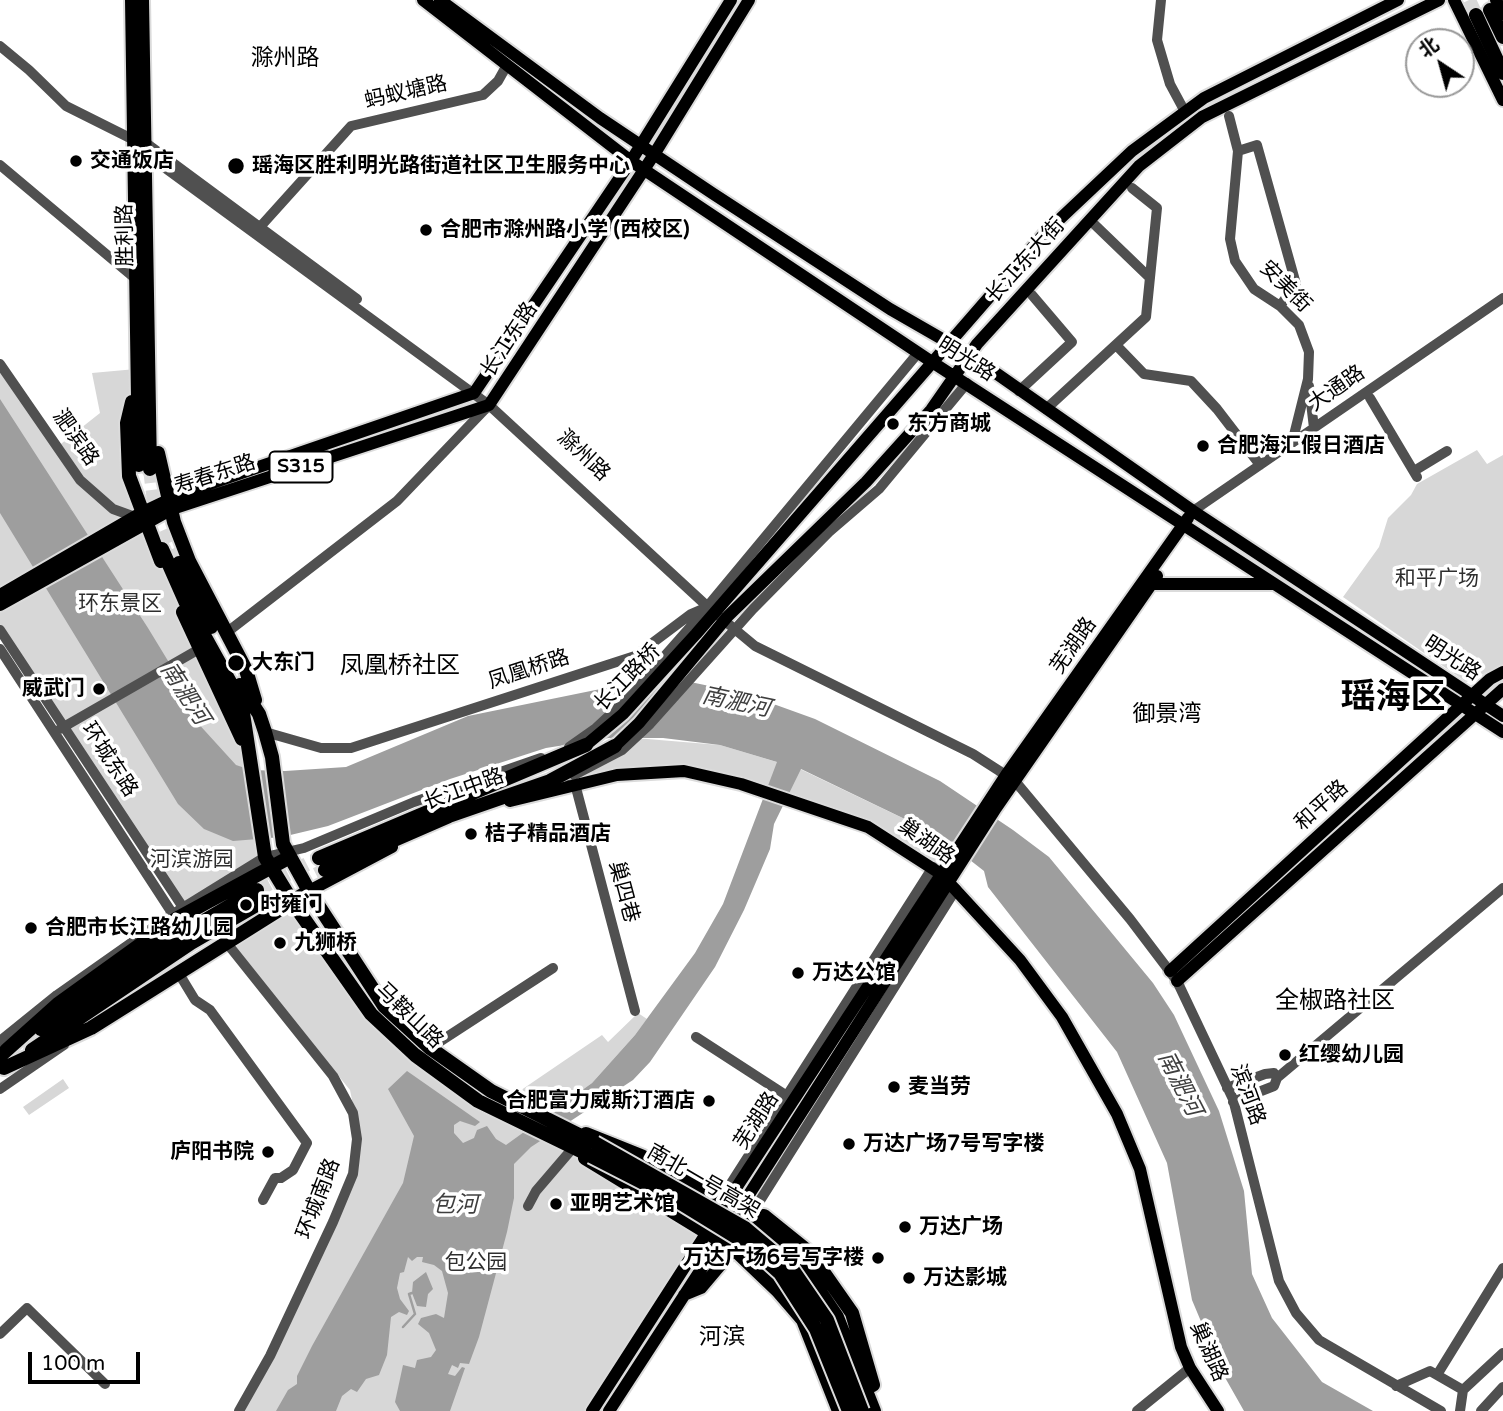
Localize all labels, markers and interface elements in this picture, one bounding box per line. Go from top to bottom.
north arrow [1405,28,1475,98]
text: 北 [1415,33,1443,62]
district label: 滁州路 [251,45,319,73]
street label: 蚂蚁塘路 [362,71,450,115]
place label: 交通饭店 [90,148,174,174]
marker: 交通饭店 [68,153,84,169]
place label: 瑶海区胜利明光路街道社区卫生服务中心 [252,153,630,179]
marker: 瑶海区胜利明光路街道社区卫生服务中心 [226,156,246,176]
street label: 胜利路 [113,203,139,267]
street label: 长江东大街 [982,214,1070,308]
place label: 合肥市滁州路小学 (西校区) [440,217,690,243]
marker: 合肥市滁州路小学 (西校区) [418,222,434,238]
street label: 安美街 [1254,256,1316,318]
street label: 长江东路 [477,298,543,382]
street label: 明光路 [933,333,999,387]
street label: 大通路 [1304,361,1370,417]
street label: 淝滨路 [47,405,103,471]
place label: 东方商城 [907,411,991,437]
marker: 东方商城 [885,416,901,432]
street label: 滁州路 [551,425,615,487]
place label: 合肥海汇假日酒店 [1217,433,1385,459]
marker: 合肥海汇假日酒店 [1195,438,1211,454]
street label: 寿春东路 [171,450,259,500]
road number: S315 [270,452,332,482]
park label: 和平广场 [1395,566,1479,592]
park label: 环东景区 [78,591,162,617]
street label: 芜湖路 [1046,613,1102,679]
street label: 明光路 [1419,631,1485,687]
street label: 长江路桥 [590,639,666,717]
street label: 凤凰桥路 [485,645,573,695]
place label: 大东门 [252,650,315,676]
marker: 大东门 [226,653,246,673]
district label: 凤凰桥社区 [340,653,460,681]
water label: 南淝河 [154,658,214,730]
place label: 威武门 [22,676,85,702]
district label: 瑶海区 [1341,678,1445,720]
marker: 威武门 [91,681,107,697]
water label: 南淝河 [699,682,773,724]
district label: 御景湾 [1133,701,1201,729]
street label: 环城东路 [76,718,142,802]
street label: 长江中路 [420,764,508,816]
street label: 和平路 [1290,776,1354,836]
street label: 巢湖路 [893,814,959,870]
place label: 桔子精品酒店 [485,821,611,847]
marker: 桔子精品酒店 [463,826,479,842]
park label: 河滨游园 [150,847,234,873]
street label: 巢四巷 [603,858,643,926]
place label: 时雍门 [260,892,323,918]
marker: 时雍门 [238,897,254,913]
place label: 合肥市长江路幼儿园 [45,915,234,941]
marker: 合肥市长江路幼儿园 [23,920,39,936]
place label: 九狮桥 [294,930,357,956]
marker: 九狮桥 [272,935,288,951]
place label: 万达公馆 [812,960,896,986]
marker: 万达公馆 [790,965,806,981]
street label: 马鞍山路 [370,978,448,1054]
district label: 全椒路社区 [1275,988,1395,1016]
place label: 红缨幼儿园 [1299,1042,1404,1068]
water label: 南淝河 [1151,1047,1207,1121]
marker: 红缨幼儿园 [1277,1047,1293,1063]
street label: 滨河路 [1224,1061,1270,1129]
place label: 麦当劳 [908,1074,971,1100]
marker: 麦当劳 [886,1079,902,1095]
place label: 合肥富力威斯汀酒店 [506,1088,695,1114]
street label: 芜湖路 [729,1088,785,1154]
marker: 合肥富力威斯汀酒店 [701,1093,717,1109]
place label: 万达广场7号写字楼 [863,1131,1044,1157]
marker: 万达广场7号写字楼 [841,1136,857,1152]
place label: 庐阳书院 [170,1139,254,1165]
street label: 南北一号高架 [642,1140,764,1224]
marker: 庐阳书院 [260,1144,276,1160]
street label: 环城南路 [292,1155,346,1243]
place label: 亚明艺术馆 [570,1191,675,1217]
water label: 包河 [432,1192,478,1220]
marker: 亚明艺术馆 [548,1196,564,1212]
place label: 万达广场 [919,1214,1003,1240]
marker: 万达广场 [897,1219,913,1235]
place label: 万达广场6号写字楼 [683,1245,864,1271]
park label: 包公园 [445,1250,507,1276]
marker: 万达广场6号写字楼 [870,1250,886,1266]
place label: 万达影城 [923,1265,1007,1291]
marker: 万达影城 [901,1270,917,1286]
street label: 巢湖路 [1184,1318,1232,1386]
district label: 河滨 [699,1324,745,1352]
scale bar [32,1338,144,1382]
text: 100 m [41,1351,105,1376]

